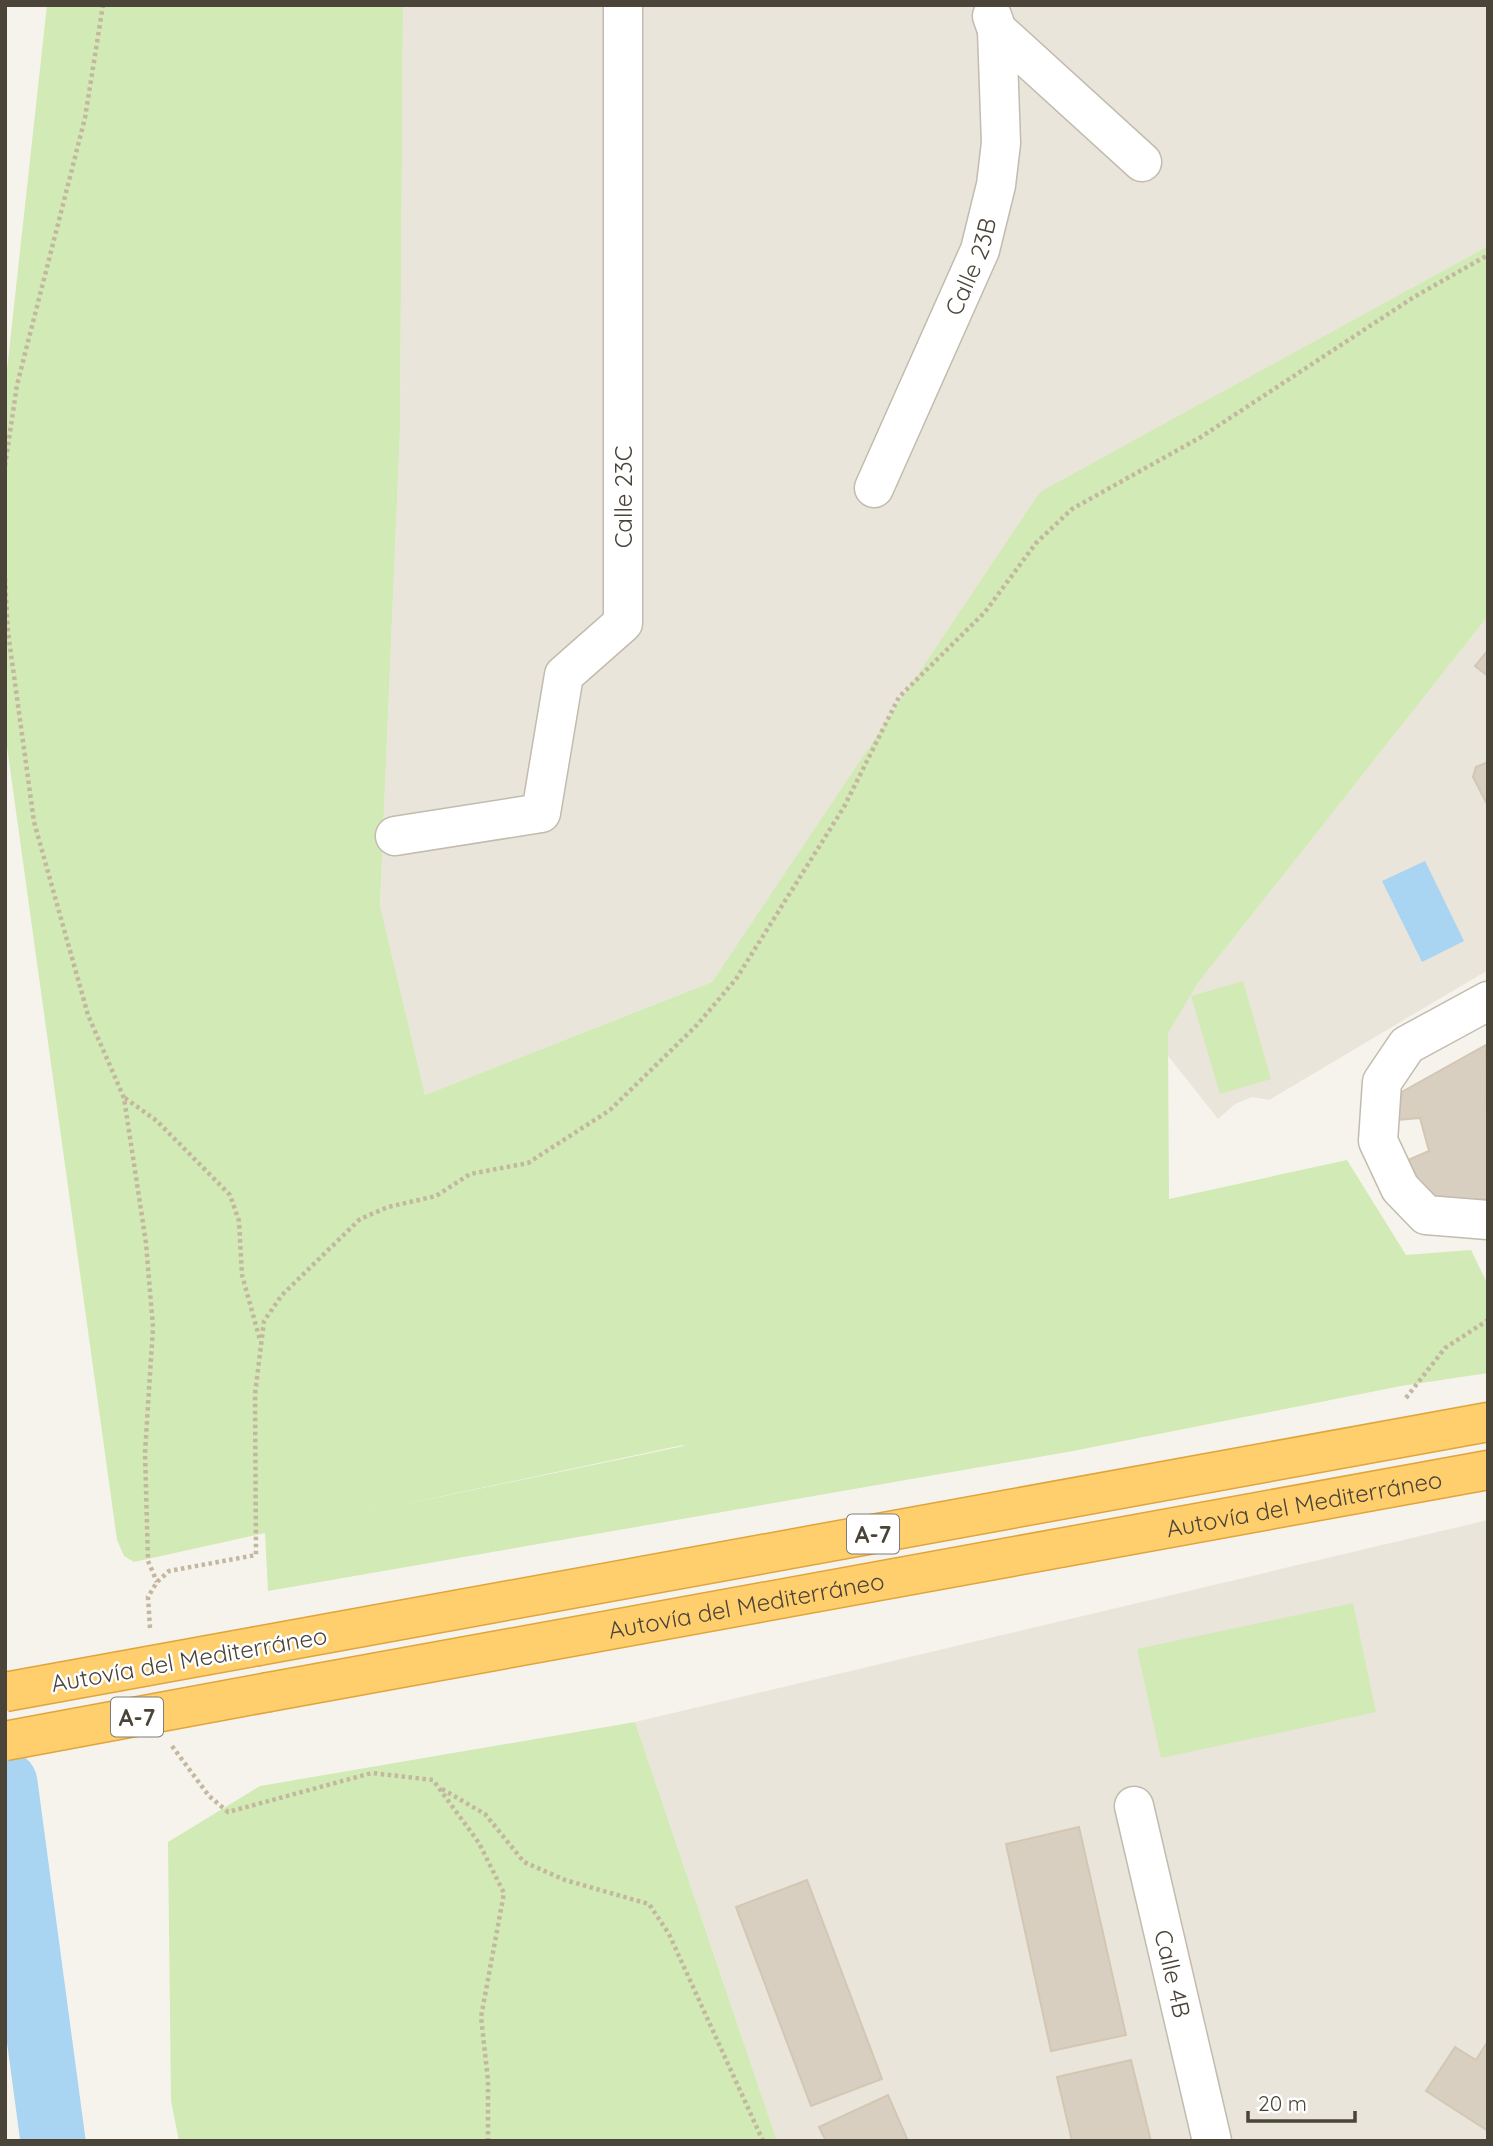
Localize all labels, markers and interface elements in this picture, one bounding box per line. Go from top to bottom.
street label: Calle 23B [938,215,1002,320]
street label: Calle 23C [608,446,638,548]
street label: Autovía del Mediterráneo [1164,1464,1444,1543]
road number: A-7 [847,1514,899,1554]
street label: Autovía del Mediterráneo [606,1565,887,1645]
street label: Autovía del Mediterráneo [49,1620,329,1698]
road number: A-7 [111,1698,163,1736]
street label: Calle 4B [1148,1927,1198,2020]
scale bar [1248,2080,1355,2124]
text: 20 m [1258,2090,1307,2116]

